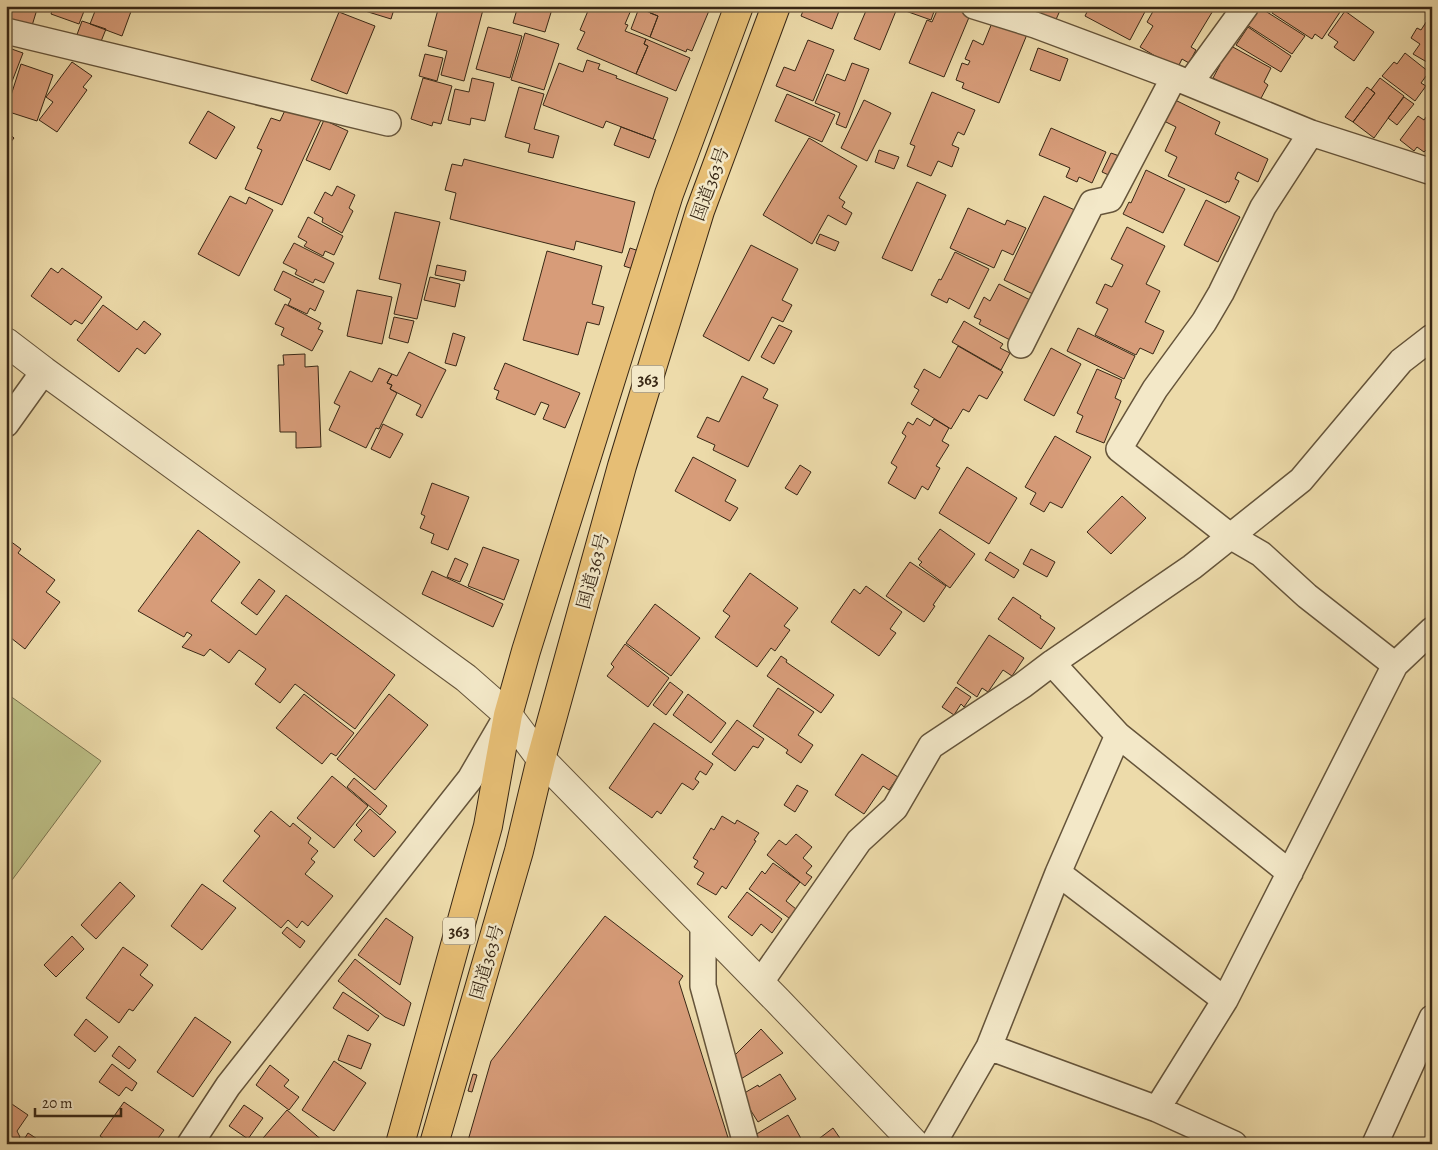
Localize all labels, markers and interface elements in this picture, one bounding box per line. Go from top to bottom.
street label: 国道363号 [686,144,734,224]
road number: 363 [632,366,664,392]
street label: 国道363号 [571,531,615,611]
road number: 363 [443,918,475,944]
street label: 国道363号 [465,922,509,1002]
scale bar [35,1085,121,1117]
text: 20 m [42,1093,73,1113]

